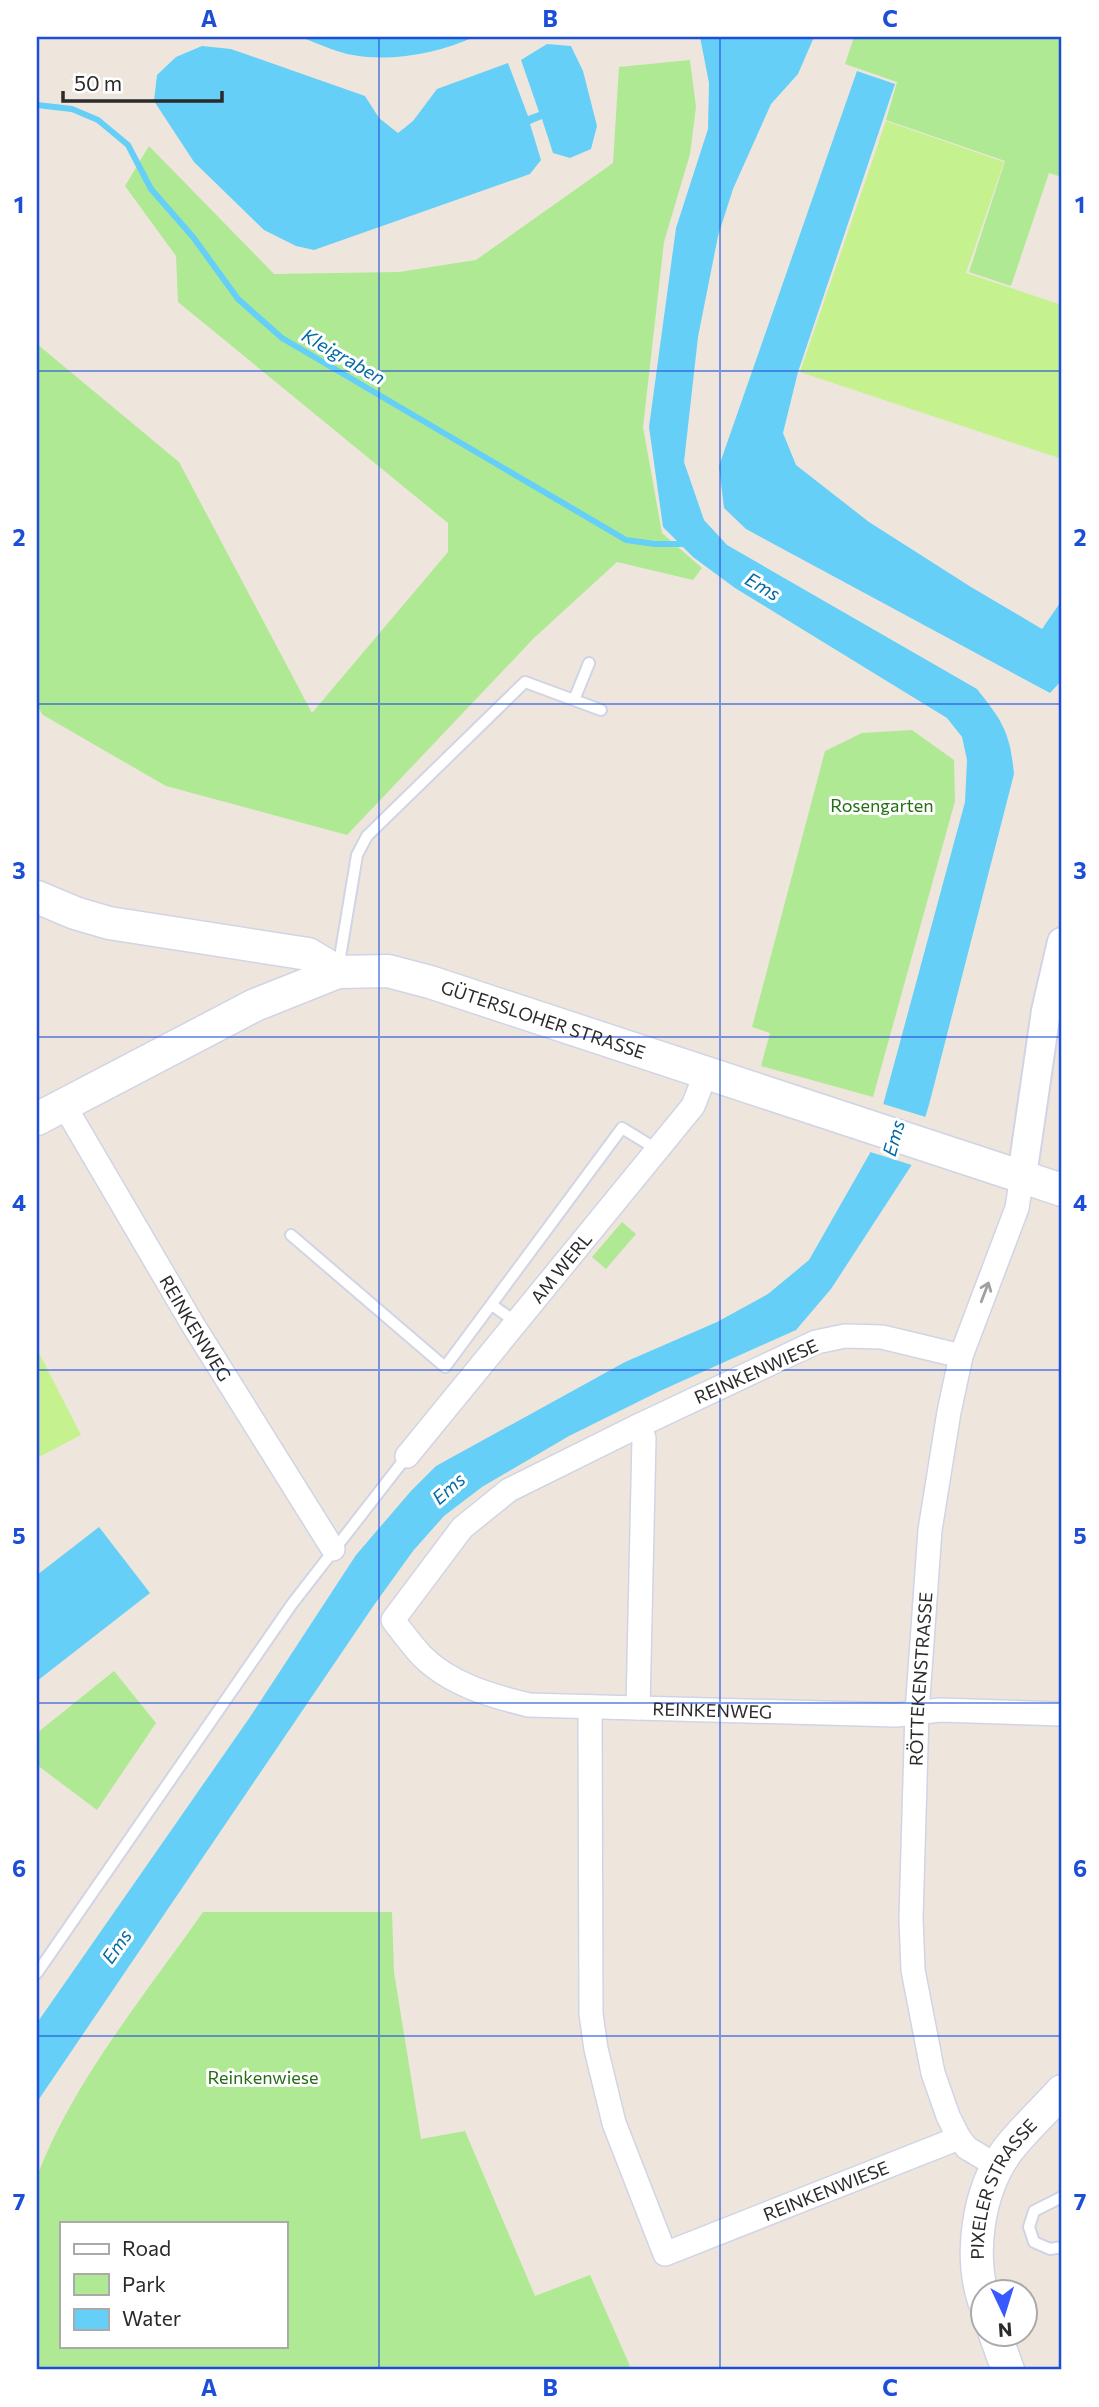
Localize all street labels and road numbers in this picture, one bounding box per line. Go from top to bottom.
street label: GÜTERSLOHER STRASSE [438,975,648,1063]
street label: AM WERL [525,1228,596,1308]
street label: REINKENWEG [155,1271,236,1385]
street label: REINKENWIESE [691,1334,821,1408]
street label: RÖTTEKENSTRASSE [904,1591,937,1766]
street label: REINKENWEG [652,1697,773,1723]
street label: PIXELER STRASSE [966,2114,1041,2260]
street label: REINKENWIESE [760,2156,892,2225]

